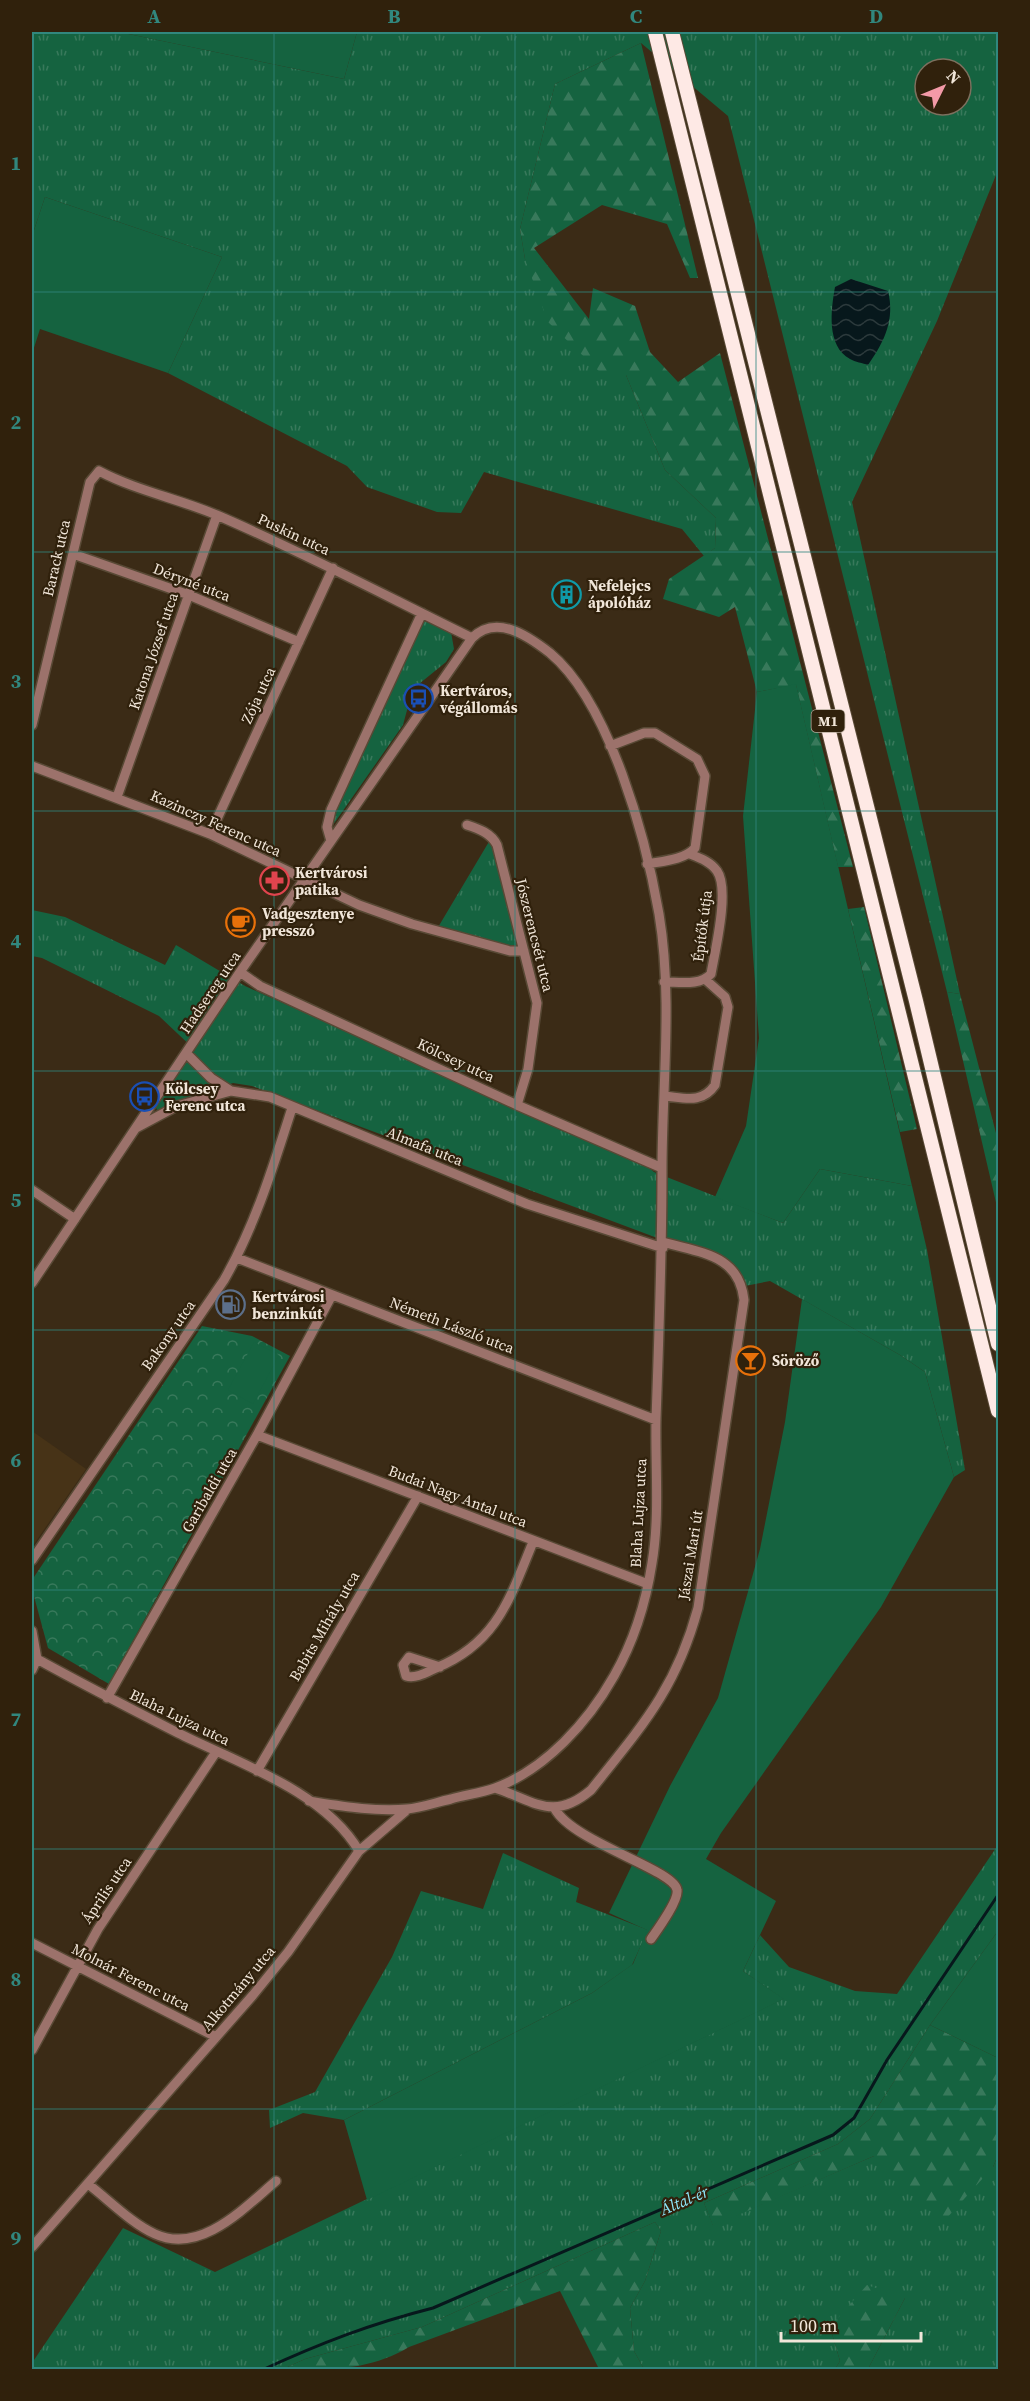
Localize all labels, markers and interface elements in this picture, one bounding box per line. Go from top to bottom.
text: A [147,2,161,30]
text: B [387,2,401,30]
text: C [630,2,642,30]
text: D [869,2,883,30]
north arrow [913,57,973,117]
text: N [942,65,966,89]
text: 1 [11,149,21,177]
text: 2 [11,408,22,436]
street label: Puskin utca [254,508,334,560]
street label: Barack utca [37,517,75,598]
street label: Déryné utca [150,558,234,606]
place label: Nefelejcs ápolóház [588,575,651,613]
building icon: Nefelejcs ápolóház [551,578,583,610]
street label: Katona József utca [123,589,183,712]
street label: Zója utca [236,663,280,727]
text: 3 [11,667,22,695]
place label: Kertváros, végállomás [439,680,518,718]
bus stop icon: Kertváros, végállomás [403,683,435,715]
road number: M1 [812,710,844,732]
street label: Kazinczy Ferenc utca [147,785,285,861]
place label: Kertvárosi patika [295,862,368,900]
pharmacy icon: Kertvárosi patika [258,865,290,897]
street label: Jószerencsét utca [511,875,559,994]
street label: Építők útja [687,889,717,963]
place label: Vadgesztenye presszó [262,903,354,941]
cafe icon: Vadgesztenye presszó [225,906,257,938]
text: 4 [11,927,22,955]
street label: Hadsereg utca [175,946,246,1037]
street label: Kölcsey utca [414,1033,499,1087]
place label: Kölcsey Ferenc utca [165,1078,246,1116]
bus stop icon: Kölcsey Ferenc utca [128,1081,160,1113]
street label: Almafa utca [384,1121,467,1171]
text: 5 [11,1186,22,1214]
place label: Kertvárosi benzinkút [252,1286,325,1324]
fuel station icon: Kertvárosi benzinkút [215,1289,247,1321]
street label: Németh László utca [387,1292,518,1359]
street label: Bakony utca [136,1295,200,1374]
bar icon: Söröző [735,1344,767,1376]
place label: Söröző [772,1350,820,1371]
street label: Garibaldi utca [176,1444,242,1536]
text: 6 [11,1446,22,1474]
street label: Blaha Lujza utca [625,1457,651,1568]
street label: Budai Nagy Antal utca [386,1460,531,1532]
street label: Jászai Mari út [672,1509,707,1602]
street label: Babits Mihály utca [284,1567,364,1685]
street label: Blaha Lujza utca [126,1684,234,1751]
text: 7 [11,1705,22,1733]
street label: Április utca [76,1852,136,1928]
street label: Molnár Ferenc utca [68,1938,194,2016]
street label: Alkotmány utca [196,1941,280,2035]
text: 8 [11,1965,21,1993]
water label: Által-ér [655,2180,712,2220]
text: 9 [11,2224,22,2252]
scale bar [781,2305,920,2343]
text: 100 m [790,2313,837,2338]

